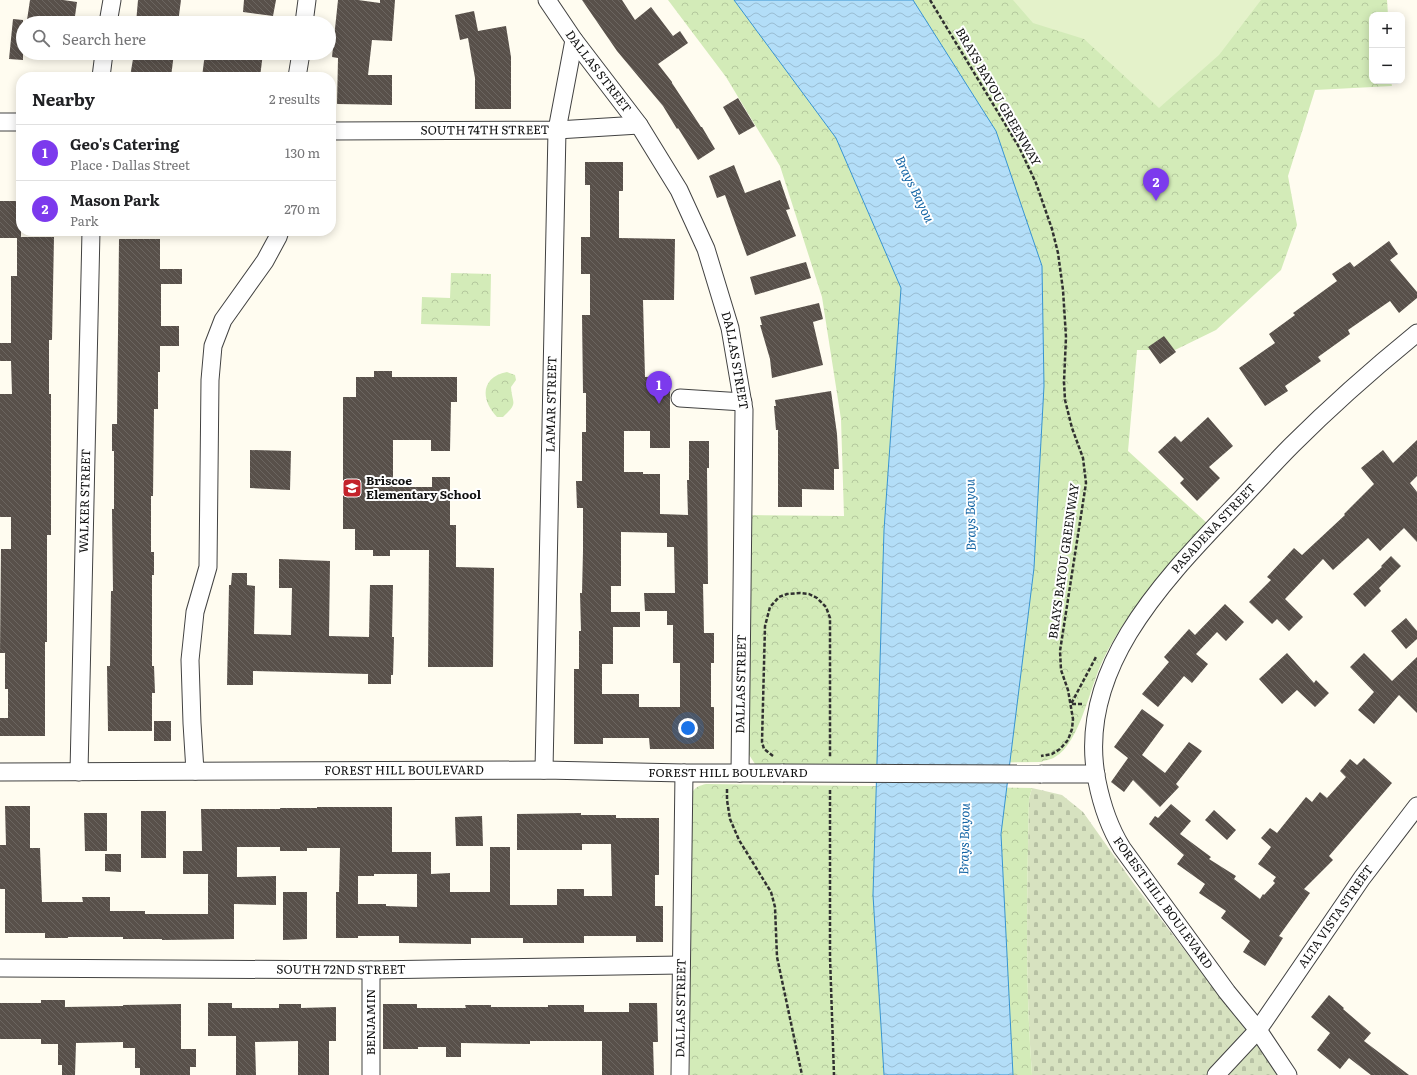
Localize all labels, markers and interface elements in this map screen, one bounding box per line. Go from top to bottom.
map controls [1369,12,1405,84]
button: + [1369,12,1405,48]
search box [16,16,336,60]
street label: BRAYS BAYOU GREENWAY [952,24,1046,169]
street label: DALLAS STREET [562,26,636,116]
icon: search [30,27,52,49]
text: Search here [62,27,146,50]
button: − [1369,48,1405,84]
text: Nearby [32,86,95,111]
text: 2 results [269,89,320,108]
street label: SOUTH 74TH STREET [420,120,550,139]
text: Geo's Catering [70,132,179,155]
text: 1 [42,143,48,162]
text: 130 m [285,143,320,162]
water label: Brays Bayou [891,152,940,226]
text: Place · Dallas Street [70,155,190,174]
pin: 2 [1143,168,1169,201]
text: Mason Park [70,188,160,211]
text: 2 [42,199,48,218]
text: 270 m [284,199,320,218]
text: Park [70,211,99,230]
street label: DALLAS STREET [717,309,754,411]
street label: LAMAR STREET [540,355,560,453]
pin: 1 [646,371,672,404]
street label: WALKER STREET [74,449,94,553]
place label: Briscoe Elementary School [366,471,482,503]
school or university icon: Briscoe Elementary School [341,477,363,499]
water label: Brays Bayou [959,479,980,551]
street label: PASADENA STREET [1166,479,1259,577]
street label: BRAYS BAYOU GREENWAY [1043,481,1083,640]
street label: DALLAS STREET [730,634,750,734]
your location [678,718,698,738]
street label: FOREST HILL BOULEVARD [324,760,484,779]
street label: FOREST HILL BOULEVARD [648,763,808,781]
water label: Brays Bayou [953,803,974,875]
street label: FOREST HILL BOULEVARD [1110,833,1218,972]
street label: ALTA VISTA STREET [1293,861,1377,971]
street label: DALLAS STREET [670,958,690,1058]
street label: SOUTH 72ND STREET [276,959,406,978]
street label: BENJAMIN [361,989,379,1055]

